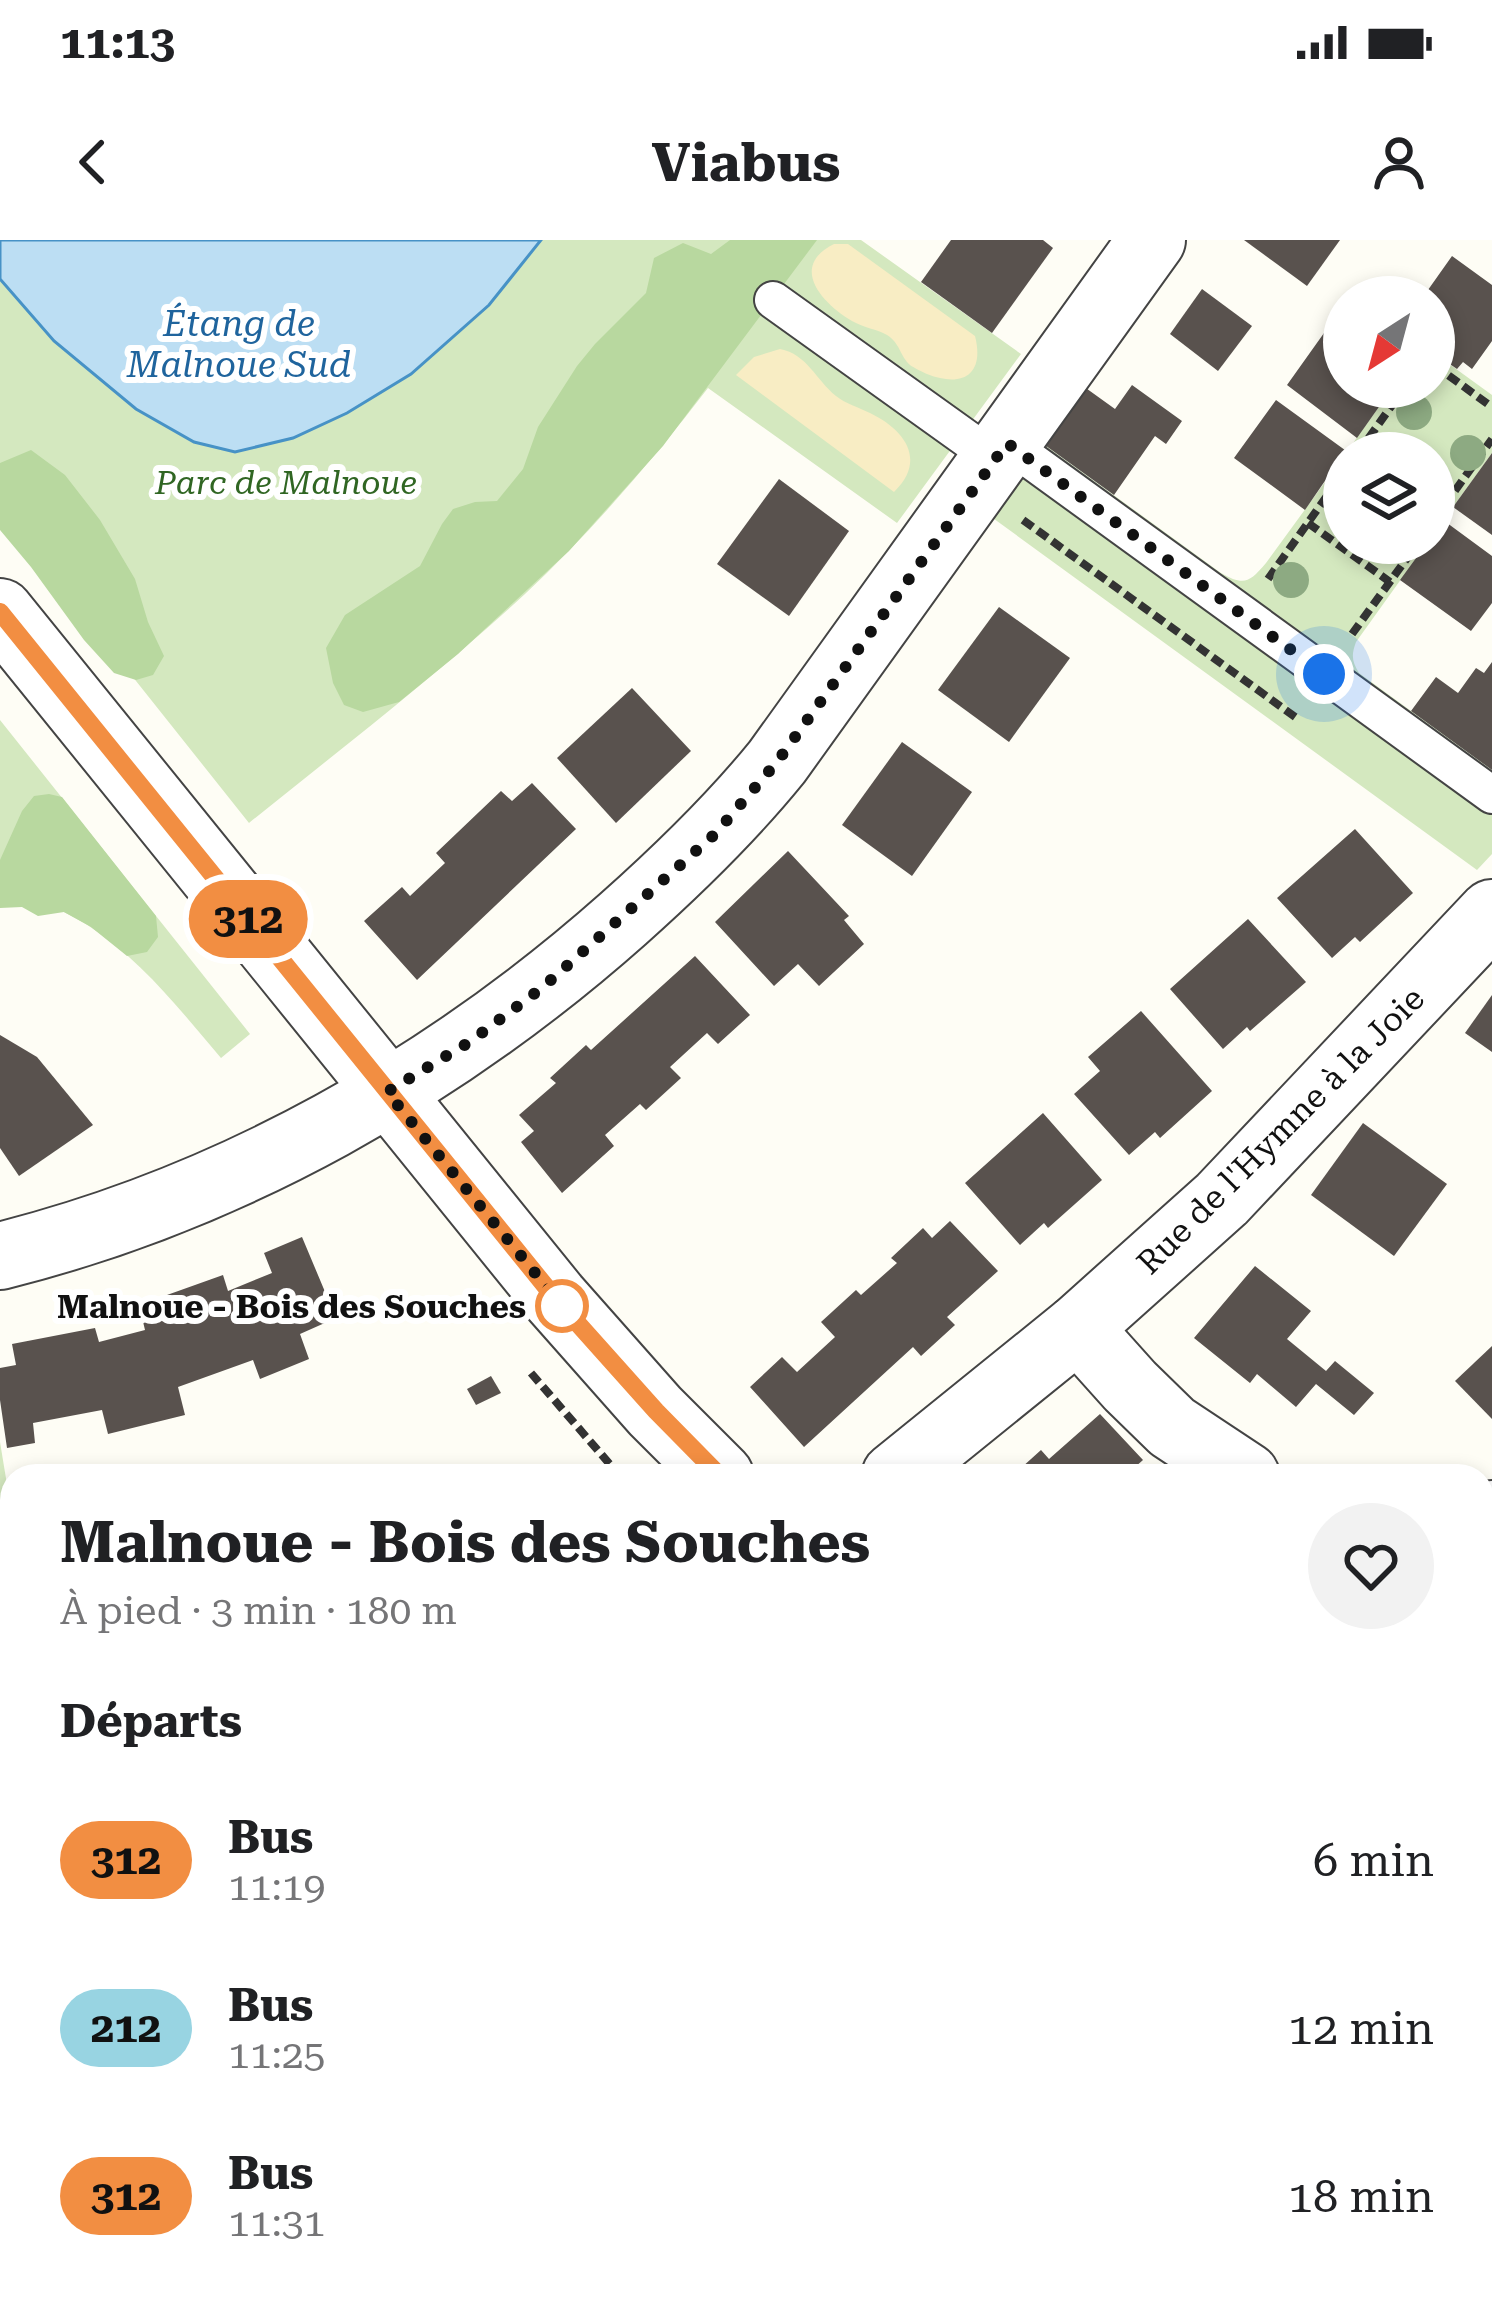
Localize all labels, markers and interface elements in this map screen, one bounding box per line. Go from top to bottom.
text: 11:13 [60,16,175,69]
icon: back [60,129,126,195]
icon: person [1366,129,1432,195]
text: Viabus [652,131,840,194]
north arrow [1323,276,1455,408]
map controls [1323,276,1455,564]
water label: Étang de Malnoue Sud [126,302,351,386]
button: layers [1323,432,1455,564]
park label: Parc de Malnoue [154,463,417,502]
your location [1294,644,1354,704]
line badge: 312 [179,880,317,958]
text: 312 [213,894,283,943]
street label: Rue de l'Hymne à la Joie [1129,979,1432,1282]
marker: Malnoue - Bois des Souches [537,1281,587,1331]
place label: Malnoue - Bois des Souches [57,1287,526,1326]
button: heart [1308,1503,1434,1629]
text: Malnoue - Bois des Souches [60,1509,870,1576]
text: À pied · 3 min · 180 m [60,1588,457,1634]
text: Départs [60,1695,242,1748]
text: Bus [228,1811,313,1864]
text: 6 min [1313,1834,1434,1887]
text: 312 [91,1835,161,1884]
text: 11:19 [228,1864,325,1910]
text: Bus [228,1979,313,2032]
text: 12 min [1288,2002,1434,2055]
text: 212 [91,2003,161,2052]
text: 11:25 [228,2032,325,2078]
text: Bus [228,2147,313,2200]
text: 18 min [1288,2170,1434,2223]
text: 312 [91,2171,161,2220]
text: 11:31 [228,2200,325,2246]

